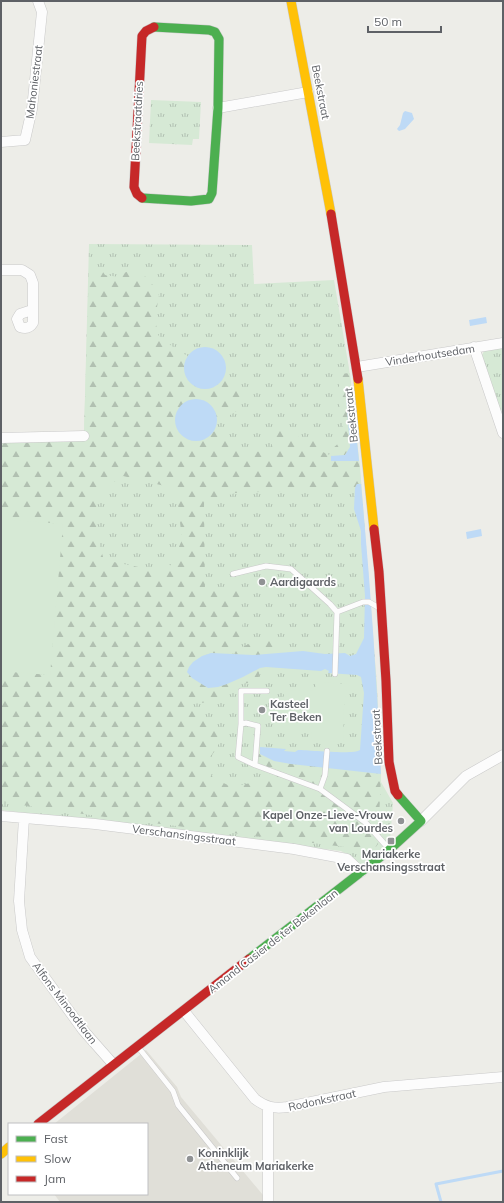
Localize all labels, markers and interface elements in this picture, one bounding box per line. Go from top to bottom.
scale bar [368,8,441,34]
text: 50 m [374,14,402,29]
street label: Mahoniestraat [23,44,45,120]
street label: Beekstraat [309,64,333,121]
street label: Beekstraatdries [128,81,146,161]
street label: Vinderhoutsedam [384,341,476,369]
street label: Beekstraat [341,387,361,443]
place label: Aardigaards [270,575,337,589]
marker: Aardigaards [257,577,267,587]
place label: Kasteel Ter Beken [270,697,322,724]
marker: Kasteel Ter Beken [257,705,267,715]
street label: Beekstraat [369,709,385,765]
place label: Kapel Onze-Lieve-Vrouw van Lourdes [263,808,393,835]
marker: Kapel Onze-Lieve-Vrouw van Lourdes [396,816,406,826]
street label: Verschansingsstraat [131,822,237,848]
marker: Mariakerke Verschansingsstraat [386,836,396,846]
place label: Mariakerke Verschansingsstraat [336,847,445,874]
street label: Amand Casier de ter Bekenlaan [205,886,341,996]
street label: Alfons Minoodtlaan [30,959,100,1047]
street label: Rodonkstraat [287,1086,357,1114]
legend [8,1123,148,1195]
text: Fast [44,1131,68,1146]
place label: Koninklijk Atheneum Mariakerke [198,1146,314,1173]
text: Slow [44,1151,72,1166]
marker: Koninklijk Atheneum Mariakerke [185,1154,195,1164]
text: Jam [44,1171,66,1186]

